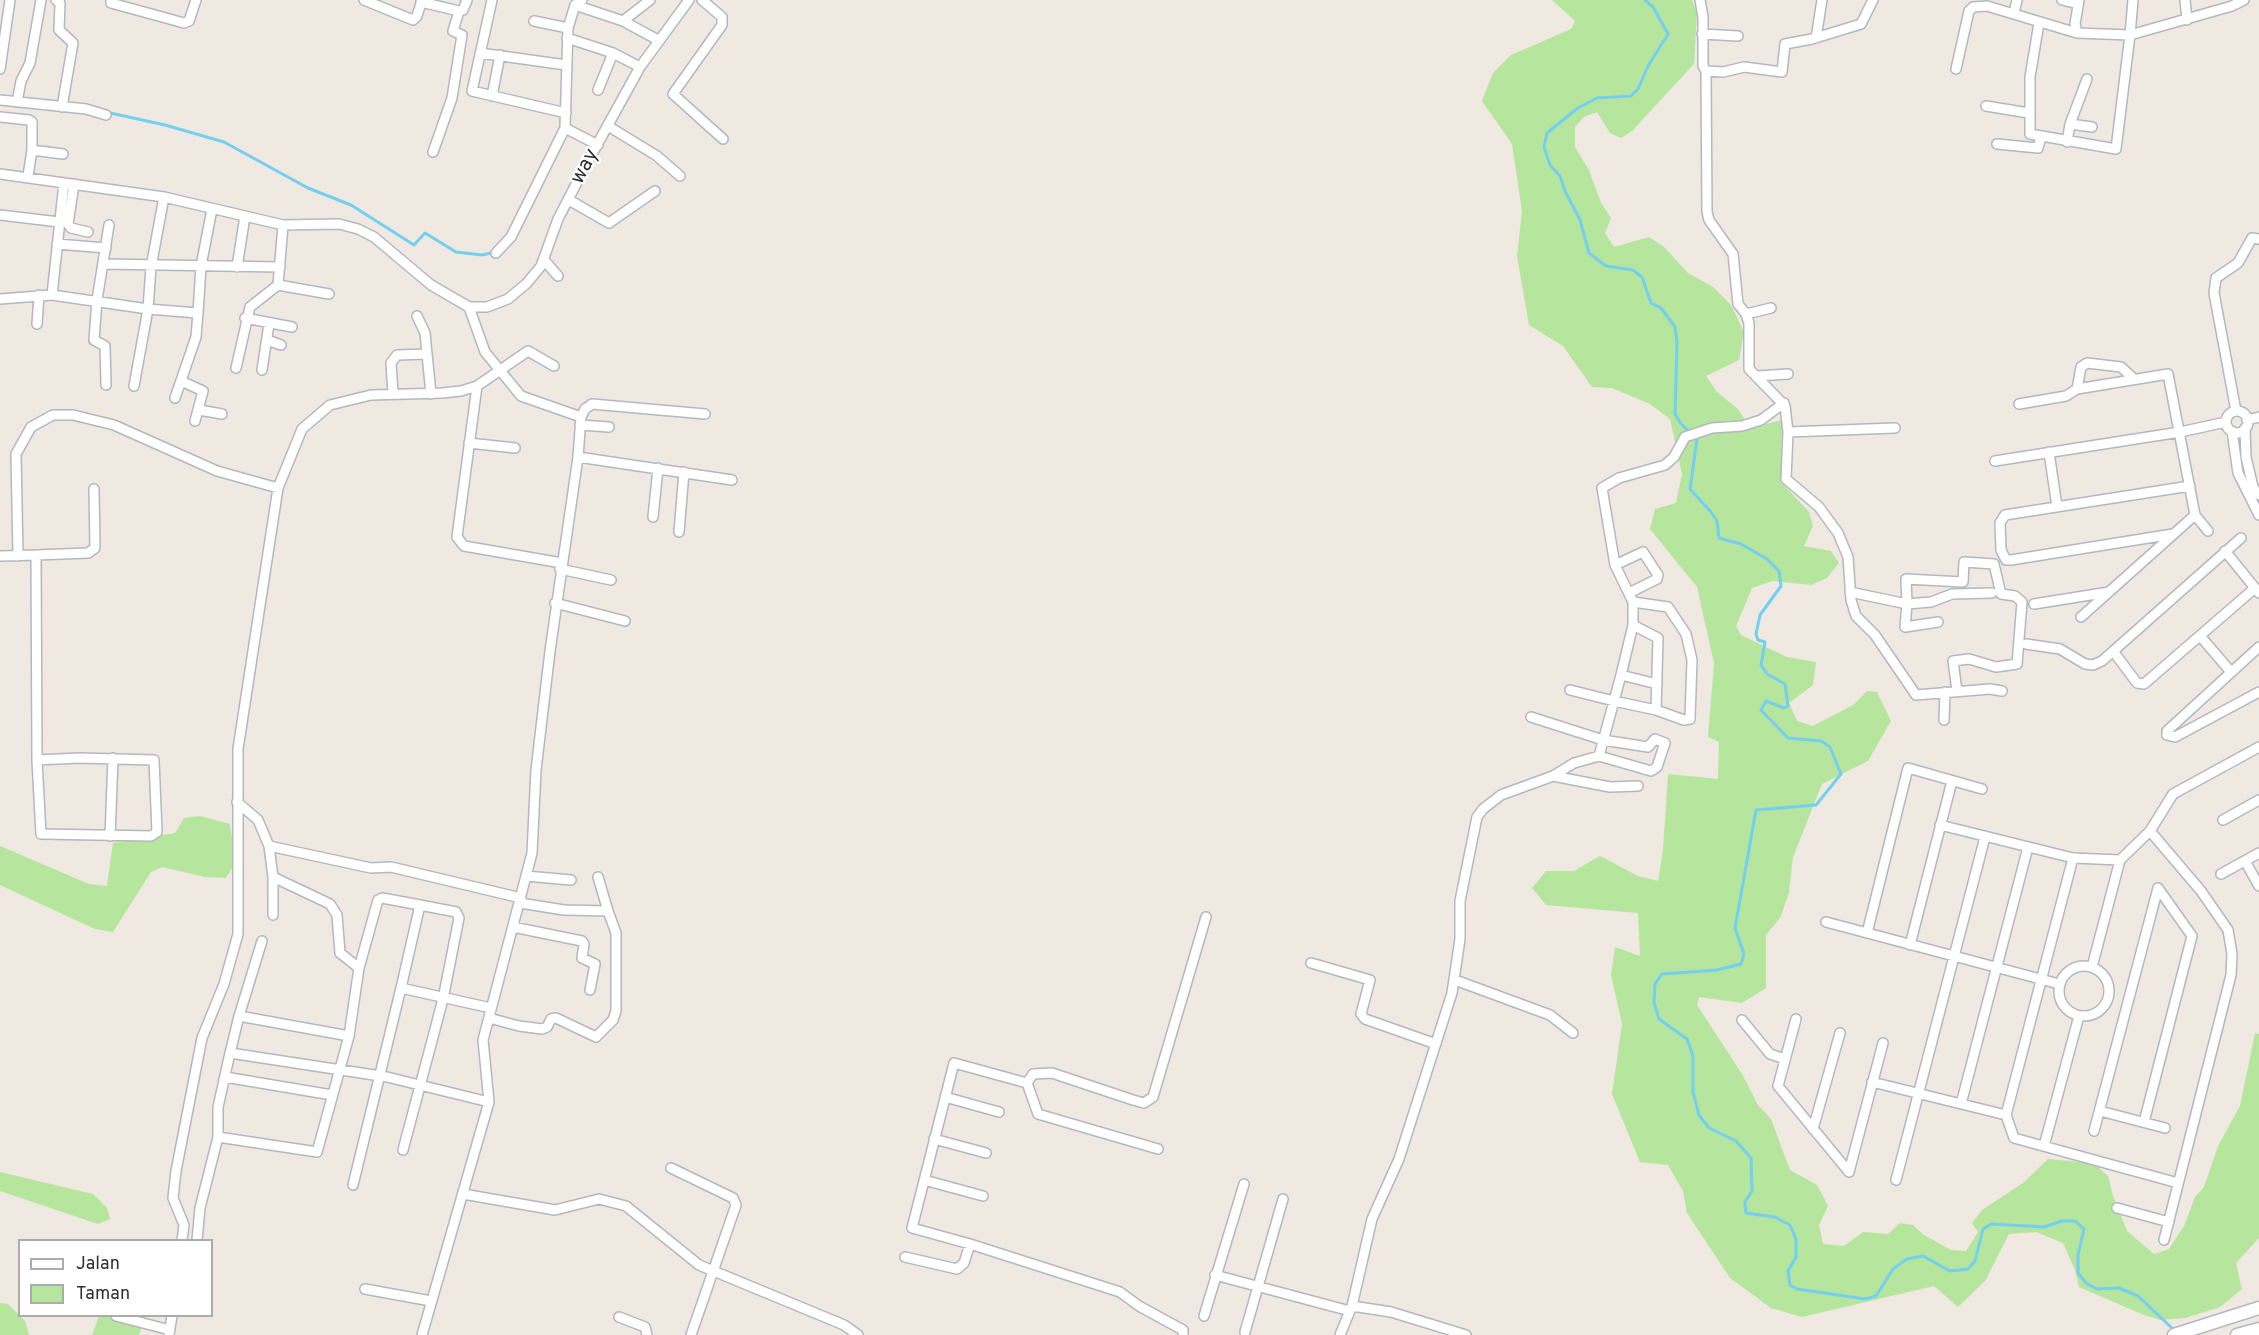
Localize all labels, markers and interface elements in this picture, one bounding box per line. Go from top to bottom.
street label: way [566,145,606,189]
legend [18,1239,213,1317]
text: Jalan [76,1253,120,1276]
text: Taman [76,1283,130,1306]

